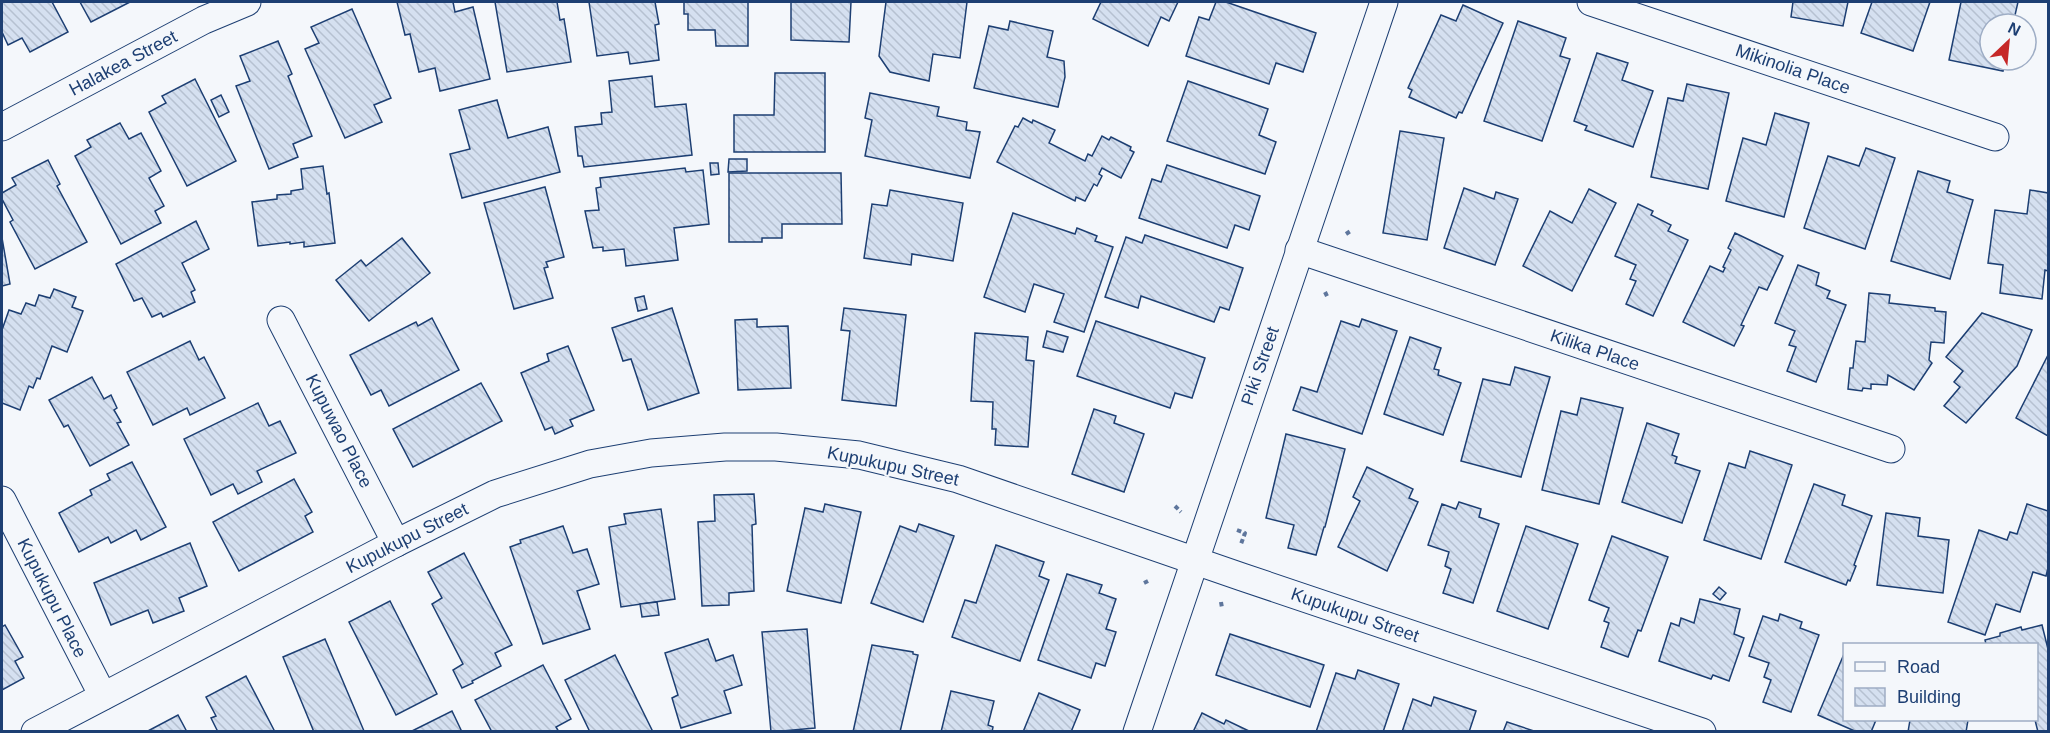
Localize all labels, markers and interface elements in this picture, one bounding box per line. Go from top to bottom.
north arrow [1978,12,2038,72]
text: N [2005,19,2023,39]
street label: Halakea Street [66,26,180,100]
street label: Mikinolia Place [1733,40,1853,98]
street label: Piki Street [1237,324,1283,408]
street label: Kilika Place [1548,325,1642,375]
street label: Kupuwao Place [302,371,376,491]
street label: Kupukupu Street [825,442,961,490]
street label: Kupukupu Street [343,499,471,577]
street label: Kupukupu Place [13,535,91,661]
street label: Kupukupu Street [1288,584,1422,646]
legend [1843,643,2038,721]
text: Road [1897,657,1940,677]
text: Building [1897,687,1961,707]

